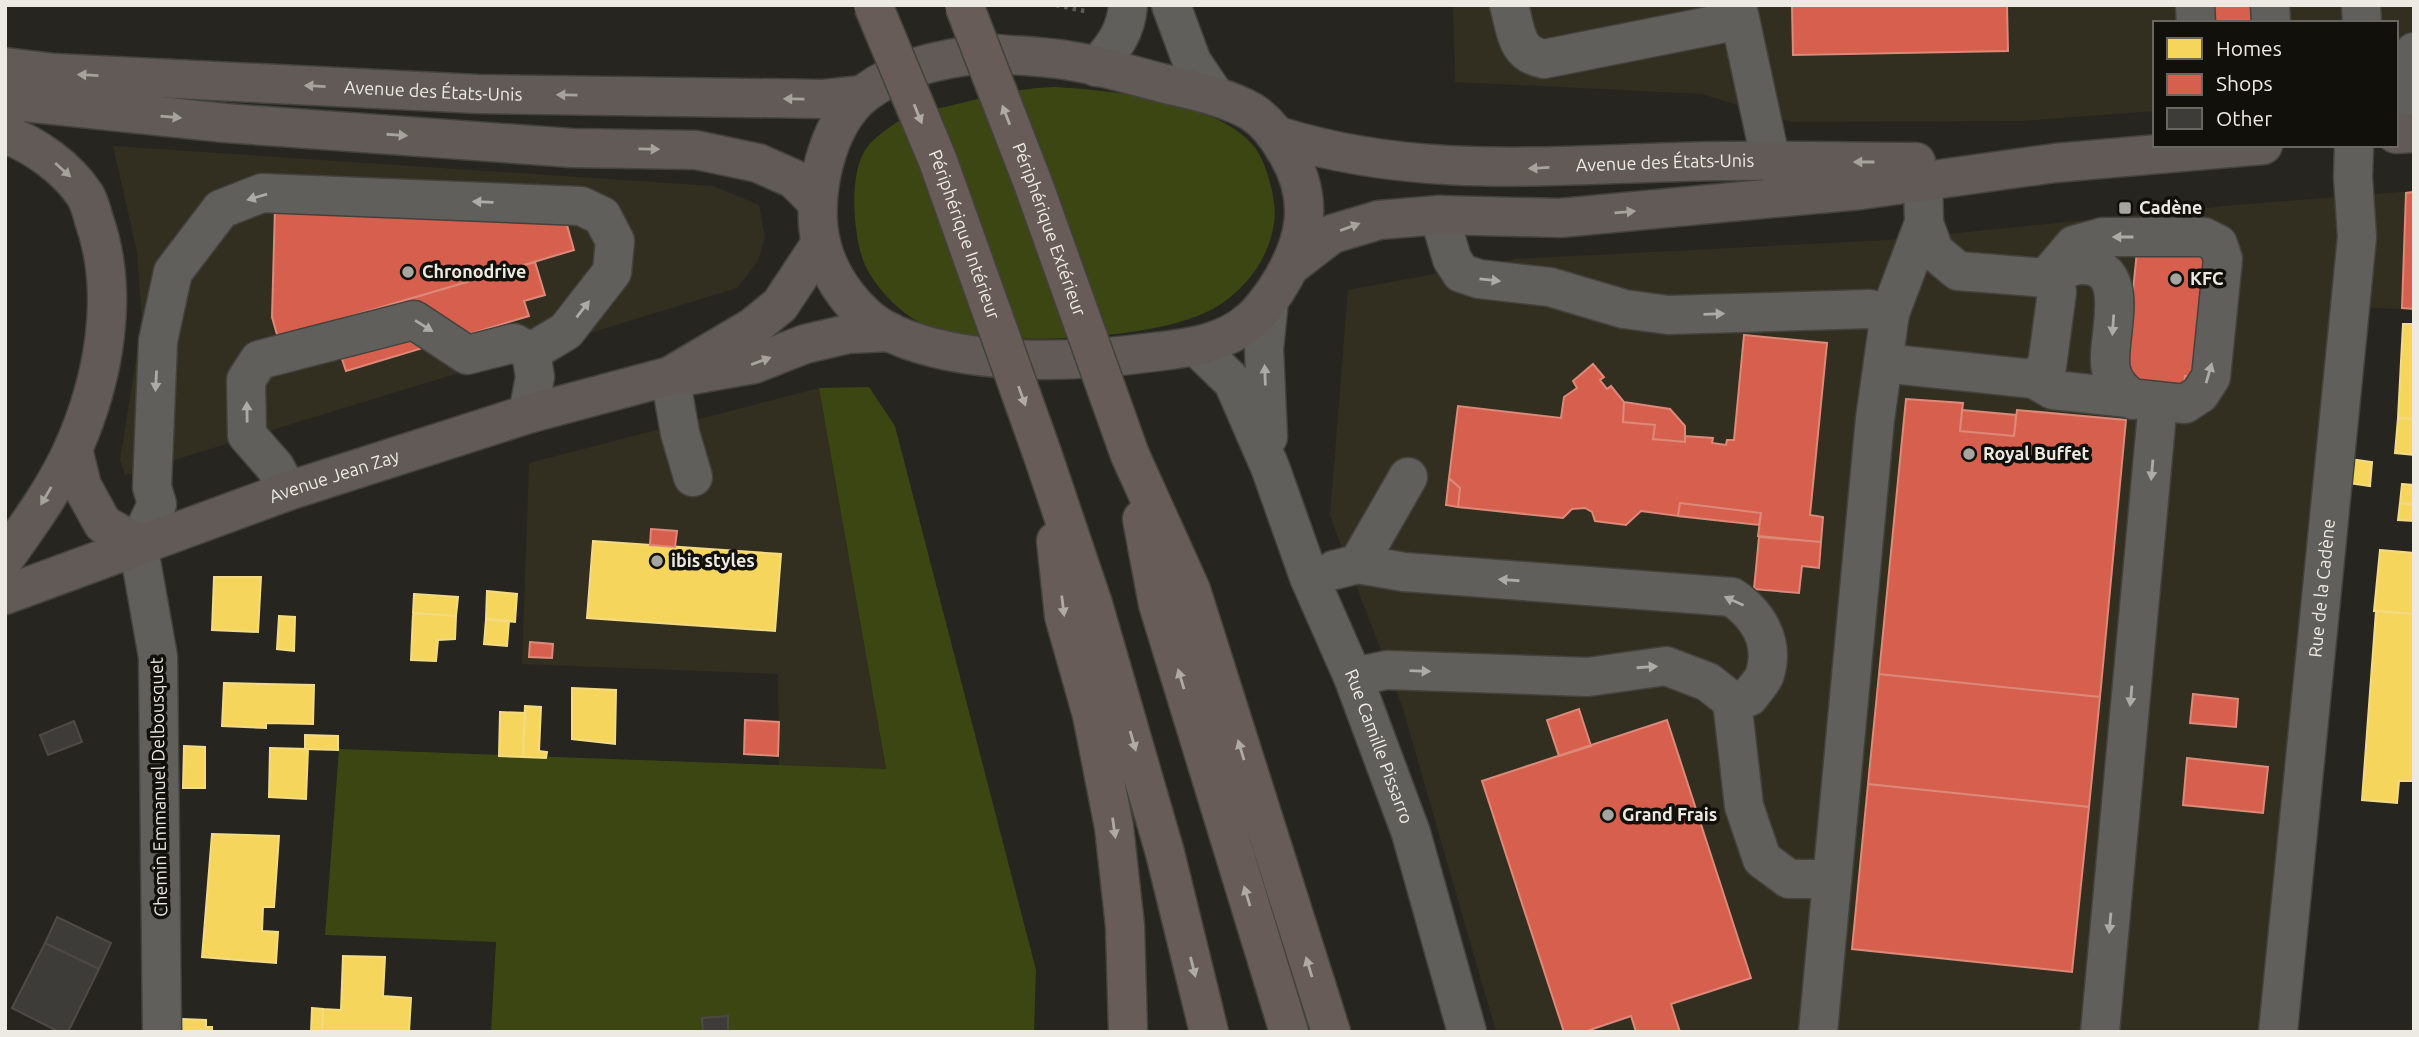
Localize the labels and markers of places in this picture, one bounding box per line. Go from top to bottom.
place label: Cadène [2139,197,2202,217]
marker: Cadène [2117,200,2133,216]
place label: Chronodrive [422,261,526,281]
marker: Chronodrive [400,264,416,280]
place label: KFC [2190,268,2224,288]
marker: KFC [2168,271,2184,287]
place label: Royal Buffet [1983,443,2090,463]
marker: Royal Buffet [1961,446,1977,462]
place label: ibis styles [671,550,755,570]
marker: ibis styles [649,553,665,569]
place label: Grand Frais [1622,804,1717,824]
marker: Grand Frais [1600,807,1616,823]

